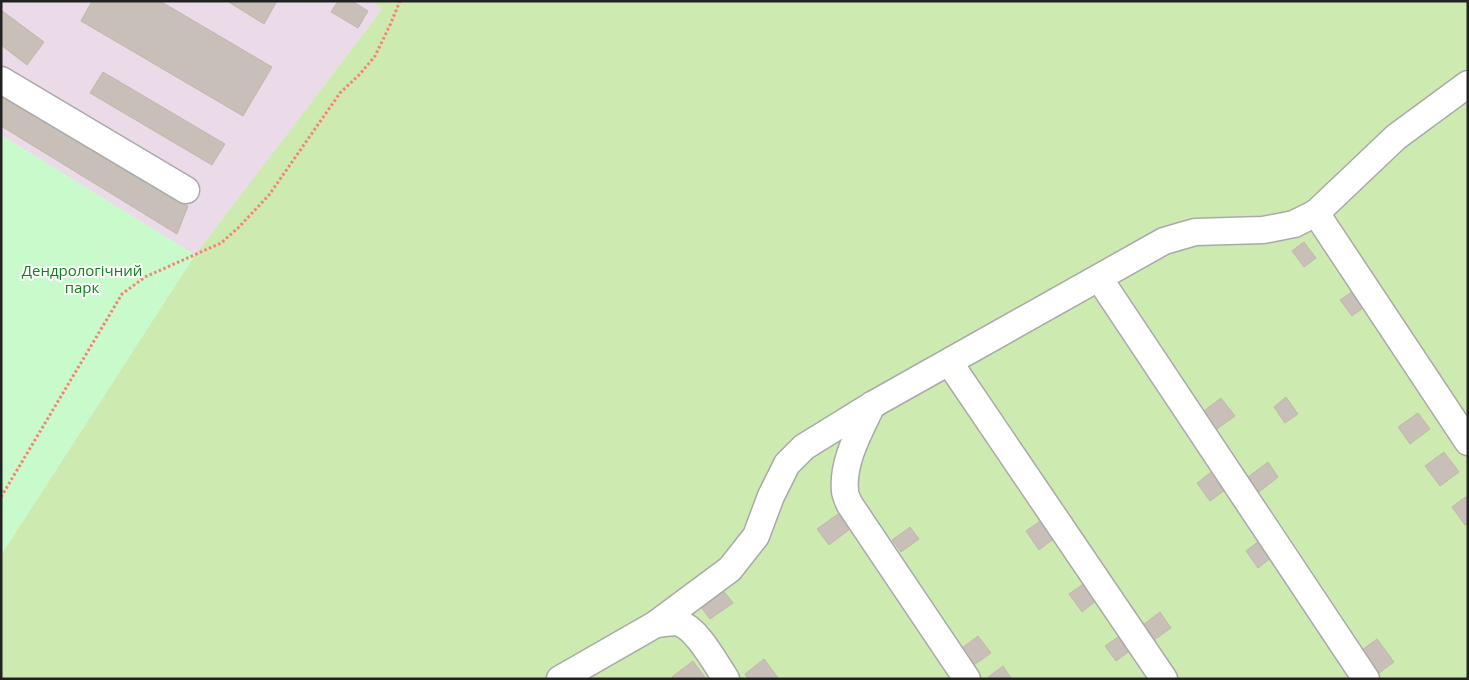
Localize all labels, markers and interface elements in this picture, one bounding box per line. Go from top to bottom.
park label: Дендрологічний парк [22,260,142,297]

